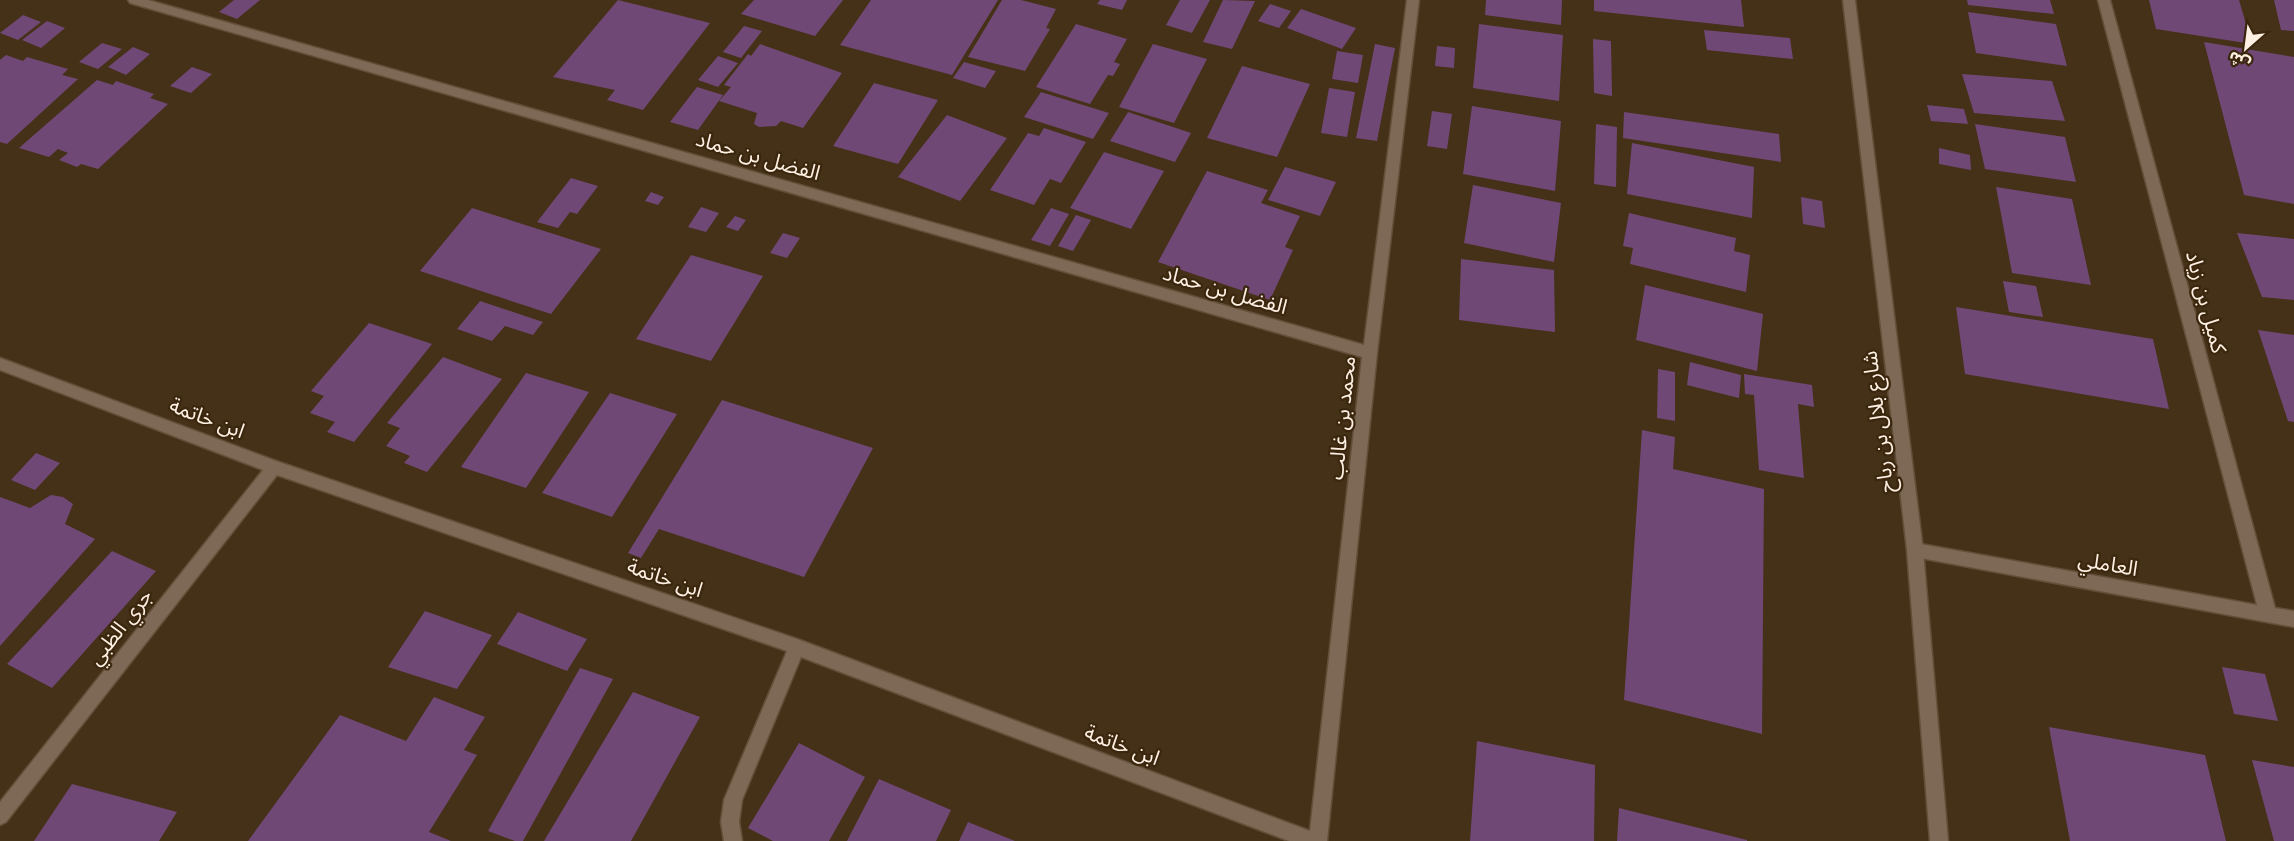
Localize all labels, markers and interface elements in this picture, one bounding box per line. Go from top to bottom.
north arrow [2216,18,2276,78]
text: ش [2225,47,2253,74]
street label: الفضل بن حماد [693,127,823,185]
street label: كميل بن زياد [2181,248,2231,356]
street label: الفضل بن حماد [1160,261,1290,319]
street label: شارع بلال بن رباح [1857,349,1902,494]
street label: محمد بن غالب [1324,355,1360,481]
street label: ابن خاتمة [166,393,248,443]
street label: العاملي [2076,547,2140,585]
street label: ابن خاتمة [624,554,706,602]
street label: جري الظبي [83,584,160,672]
street label: ابن خاتمة [1081,720,1163,770]

